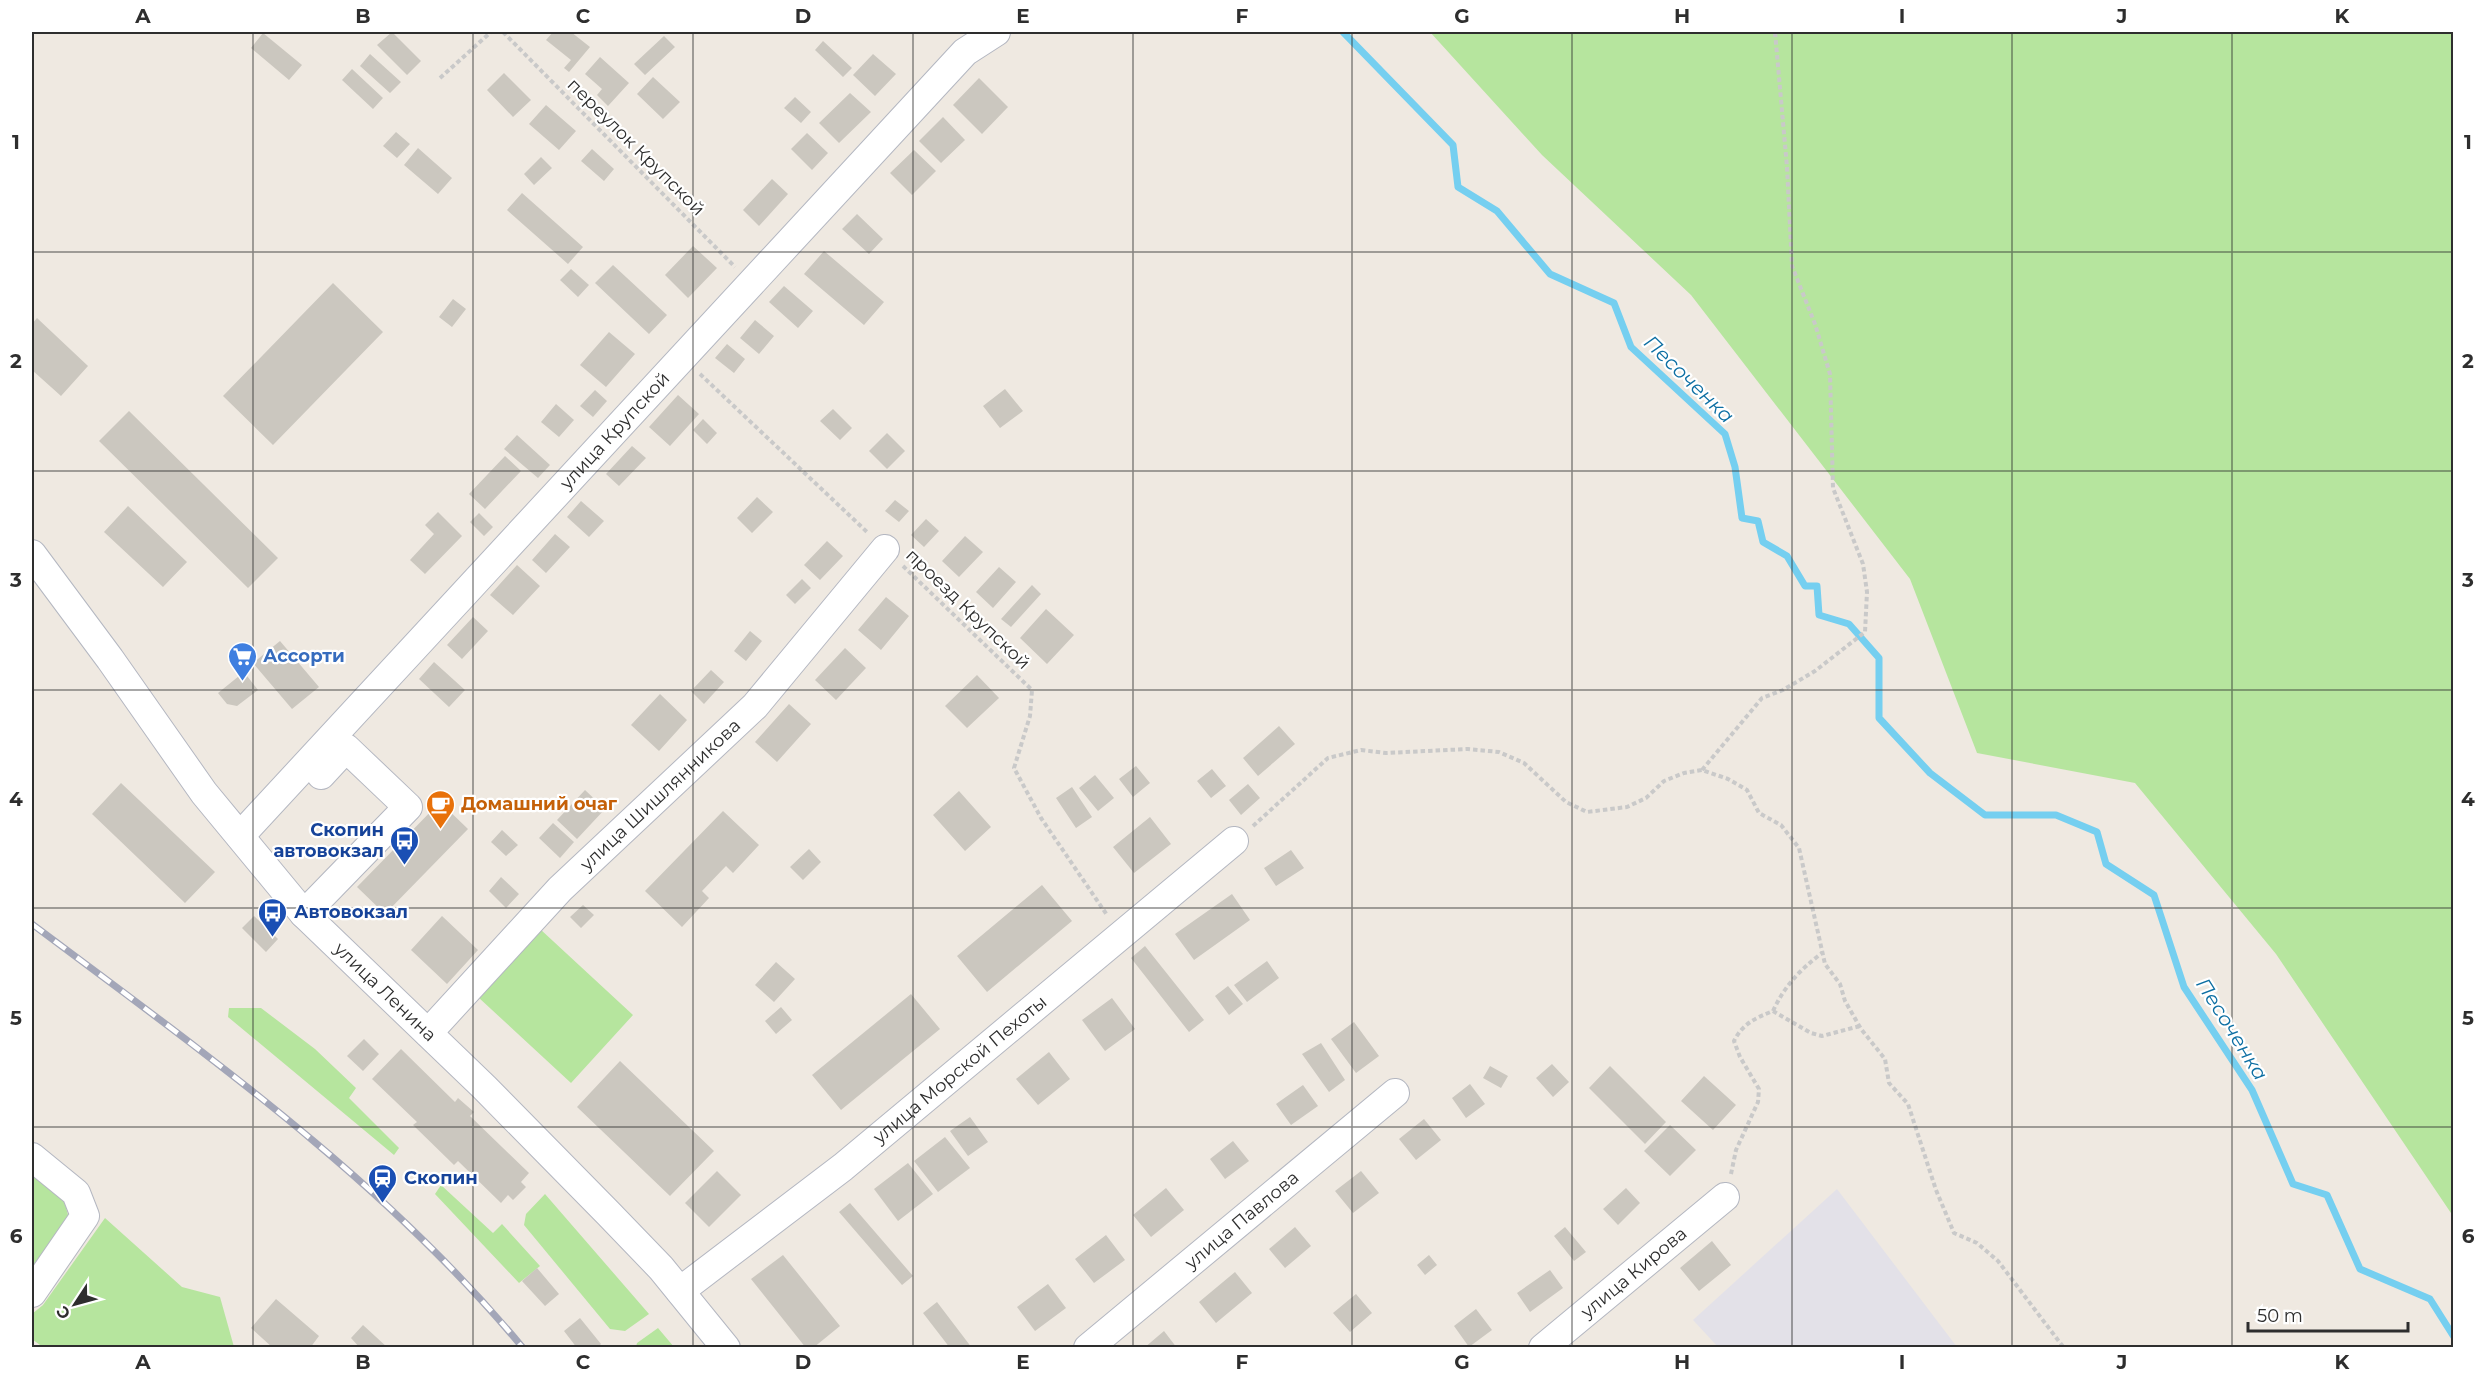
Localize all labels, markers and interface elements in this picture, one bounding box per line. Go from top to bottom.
text: A [134,4,151,28]
text: B [355,4,371,28]
text: C [576,4,591,28]
text: D [795,4,811,28]
text: E [1016,4,1030,28]
text: F [1236,4,1249,28]
text: G [1454,4,1470,28]
text: H [1674,4,1690,28]
text: I [1899,4,1905,28]
text: J [2116,4,2127,28]
text: K [2335,4,2351,28]
street label: переулок Крупской [563,74,709,220]
text: 1 [12,130,20,154]
text: 1 [2464,130,2472,154]
water label: Песоченка [1639,330,1739,428]
text: 2 [10,349,22,373]
text: 2 [2462,349,2474,373]
street label: улица Крупской [554,368,674,495]
street label: проезд Крупской [901,544,1035,674]
text: 3 [9,568,22,592]
text: 3 [2461,568,2474,592]
supermarket icon: Ассорти [226,640,258,682]
place label: Ассорти [263,645,345,667]
street label: улица Шишлянникова [575,714,745,876]
text: 4 [9,787,23,811]
text: 4 [2461,787,2475,811]
cafe icon: Домашний очаг [424,788,456,830]
place label: Домашний очаг [461,793,618,815]
place label: Скопин автовокзал [273,819,384,862]
bus stop icon: Скопин автовокзал [389,824,421,866]
bus stop icon: Автовокзал [257,896,289,938]
place label: Автовокзал [294,901,408,923]
street label: улица Ленина [329,937,441,1046]
water label: Песоченка [2191,973,2273,1085]
street label: улица Морской Пехоты [868,991,1051,1149]
text: 5 [10,1006,22,1030]
text: 5 [2462,1006,2474,1030]
station icon: Скопин [367,1162,399,1204]
place label: Скопин [404,1167,478,1189]
street label: улица Павлова [1180,1167,1303,1275]
street label: улица Кирова [1576,1222,1691,1324]
text: 6 [10,1224,23,1248]
text: 6 [2462,1224,2475,1248]
north arrow [45,1274,105,1334]
scale bar [2248,1295,2408,1333]
text: С [52,1302,74,1323]
text: 50 m [2257,1305,2303,1327]
text: A [134,1350,151,1374]
text: B [355,1350,371,1374]
text: C [576,1350,591,1374]
text: D [795,1350,811,1374]
text: E [1016,1350,1030,1374]
text: F [1236,1350,1249,1374]
text: G [1454,1350,1470,1374]
text: H [1674,1350,1690,1374]
text: I [1899,1350,1905,1374]
text: J [2116,1350,2127,1374]
text: K [2335,1350,2351,1374]

